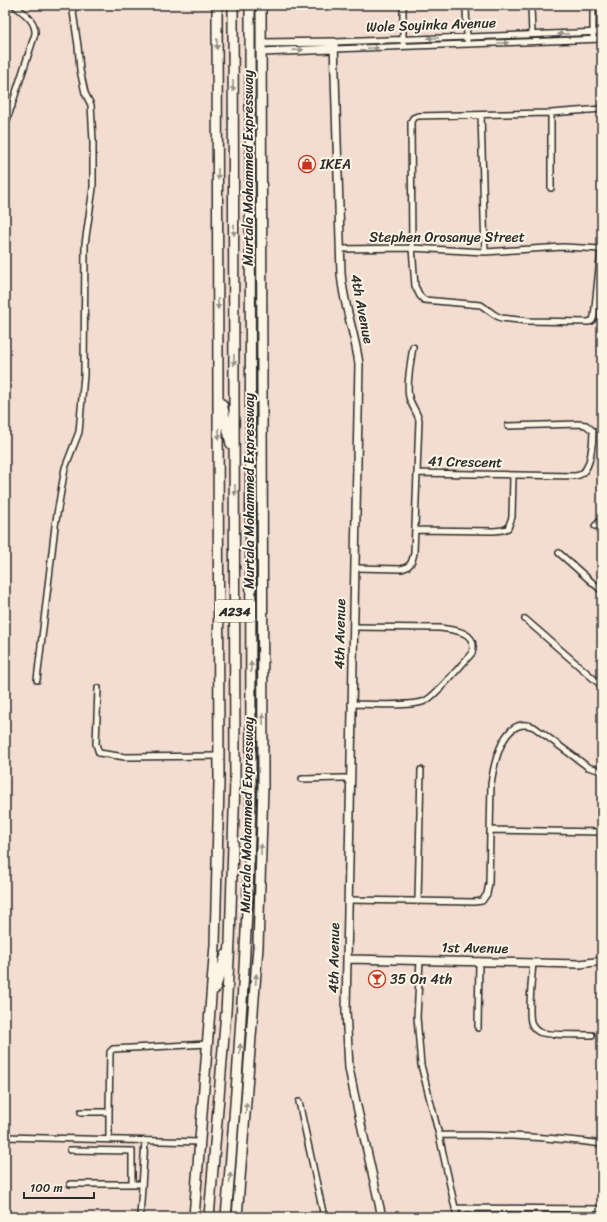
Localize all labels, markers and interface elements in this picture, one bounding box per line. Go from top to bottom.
street label: Wole Soyinka Avenue [366,10,496,40]
one-way arrow [557,30,569,37]
one-way arrow [426,35,439,41]
one-way arrow [214,38,220,51]
one-way arrow [497,40,510,46]
one-way arrow [367,44,379,51]
one-way arrow [292,47,304,54]
street label: Murtala Mohammed Expressway [236,69,261,266]
one-way arrow [230,80,236,93]
place label: IKEA [319,152,351,177]
shop icon: IKEA [297,154,317,174]
one-way arrow [215,168,221,181]
one-way arrow [231,224,237,237]
street label: Stephen Orosanye Street [369,225,525,250]
street label: 4th Avenue [343,272,381,346]
one-way arrow [215,298,221,311]
one-way arrow [231,354,237,367]
street label: Murtala Mohammed Expressway [237,392,262,589]
one-way arrow [216,428,222,441]
street label: 41 Crescent [428,449,502,475]
one-way arrow [232,484,238,497]
street label: 4th Avenue [327,598,353,669]
road number: A234 [215,600,255,622]
one-way arrow [248,660,254,673]
one-way arrow [260,712,266,725]
street label: Murtala Mohammed Expressway [233,716,261,913]
one-way arrow [258,843,265,855]
street label: 4th Avenue [321,922,347,993]
street label: 1st Avenue [441,935,509,961]
place label: 35 On 4th [390,967,452,992]
bar icon: 35 On 4th [367,969,387,989]
one-way arrow [252,973,259,985]
one-way arrow [236,1043,243,1055]
one-way arrow [242,1102,249,1114]
one-way arrow [226,1172,233,1184]
scale bar [24,1174,94,1200]
text: 100 m [30,1177,63,1199]

